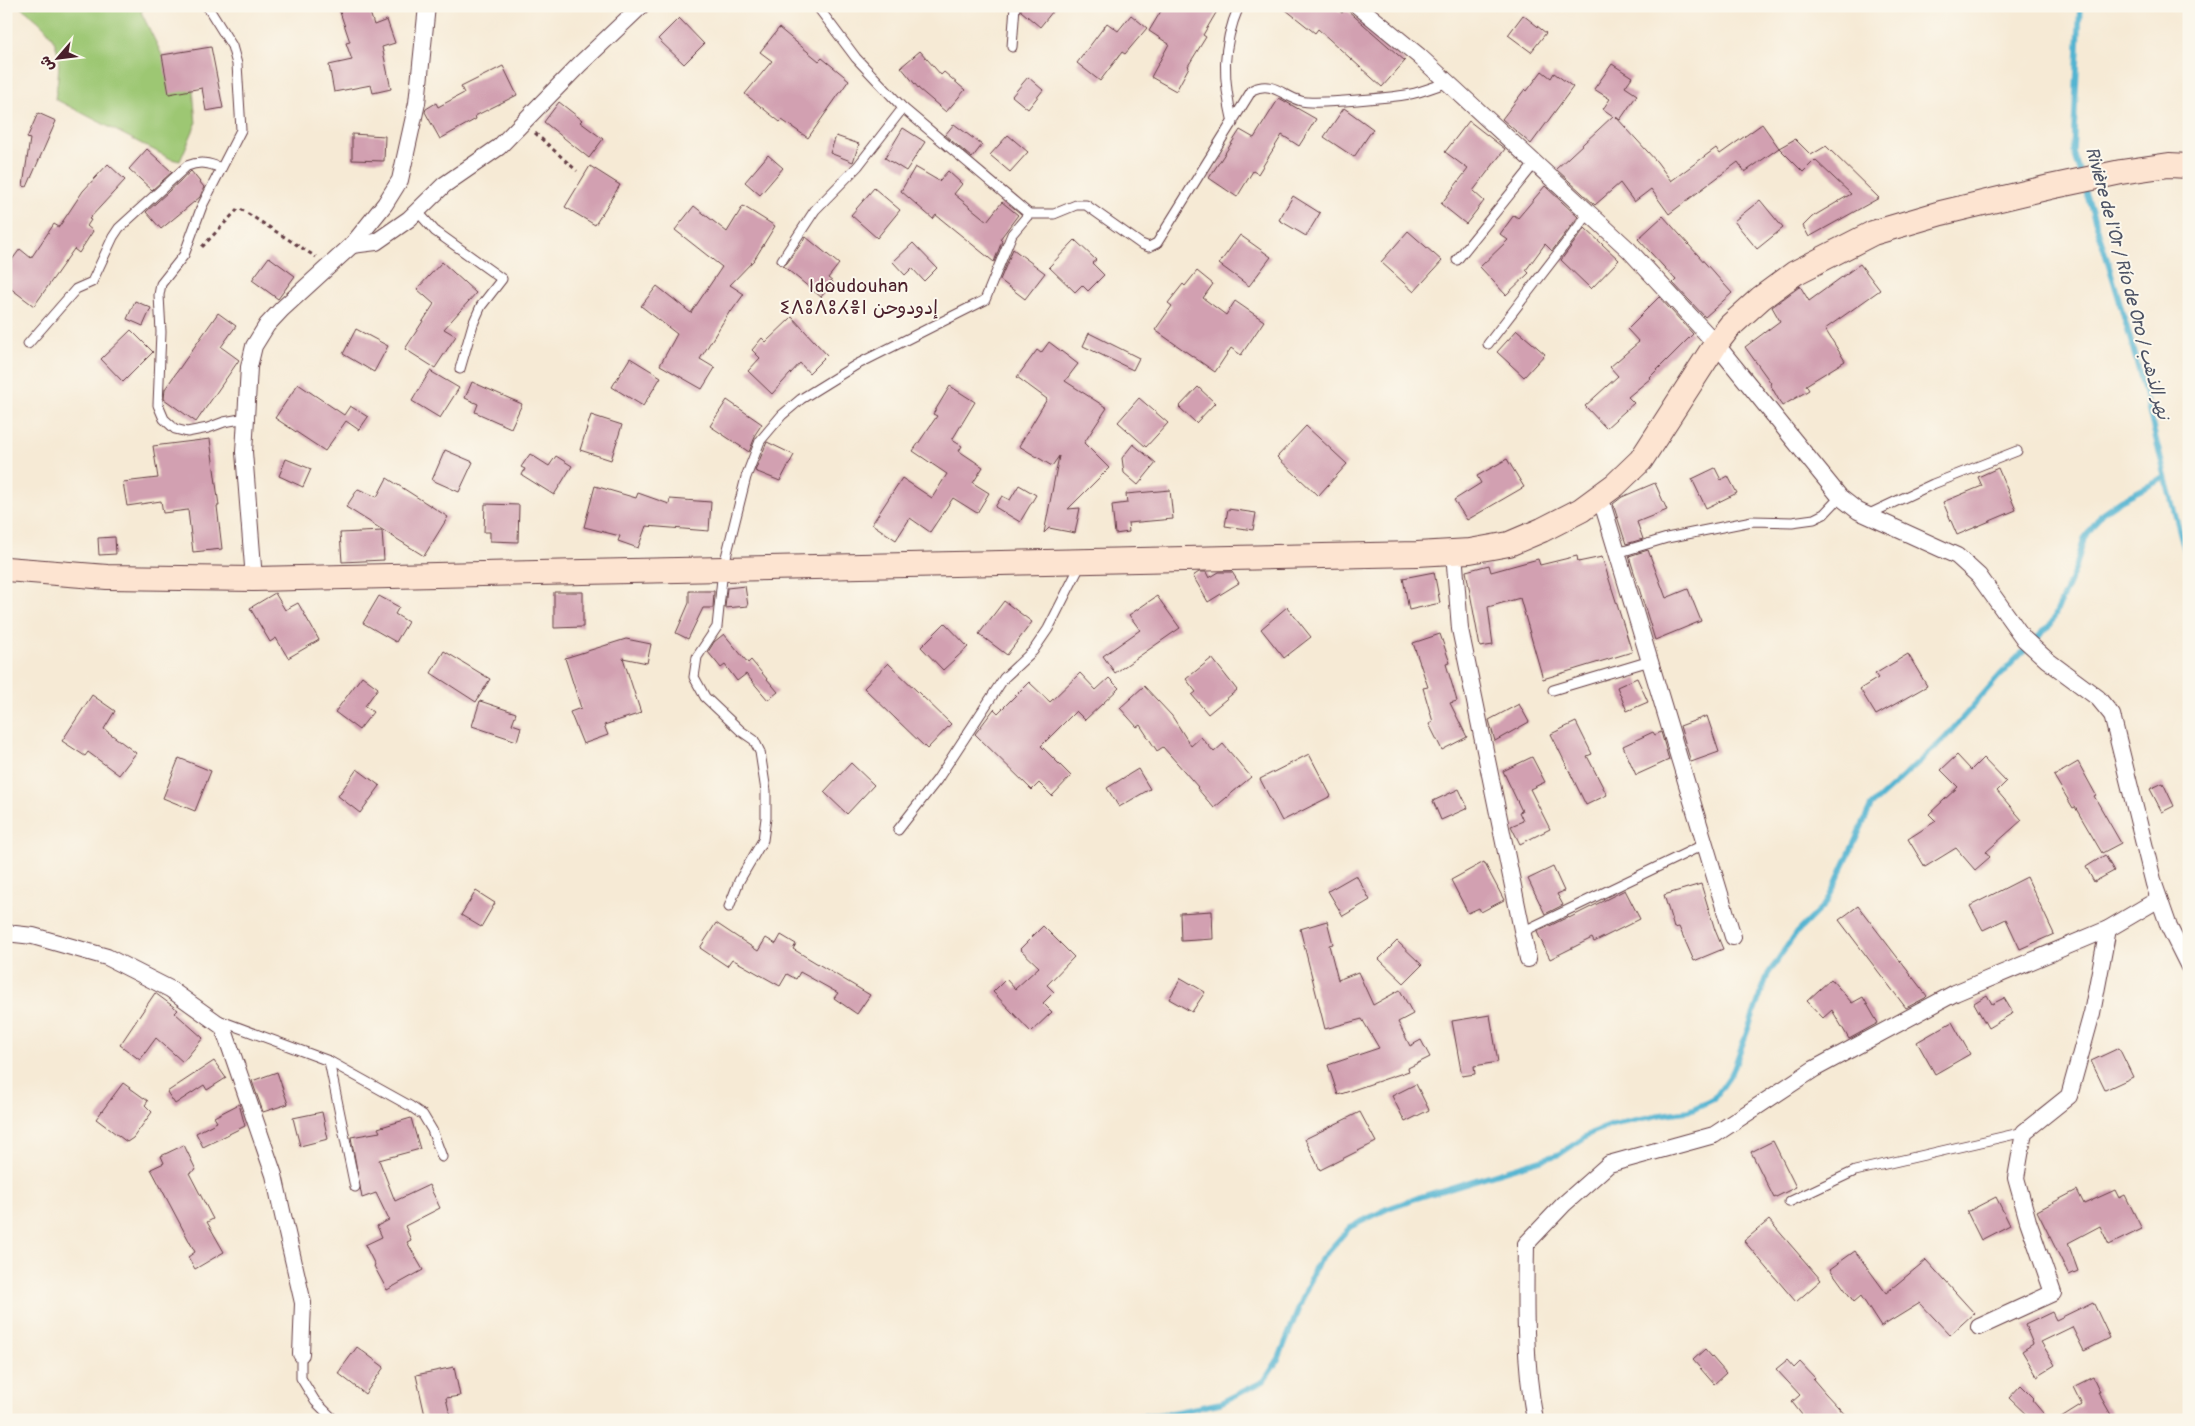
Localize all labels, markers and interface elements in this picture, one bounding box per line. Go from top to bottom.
north arrow [32,32,82,82]
text: ش [36,53,58,75]
water label: Rivière de l'Or / Río de Oro / نهر الذهب [2080,144,2176,424]
district label: Idoudouhan ⵉⴷⵓⴷⵓⵃⴻⵏ إدودوحن [780,274,938,320]

